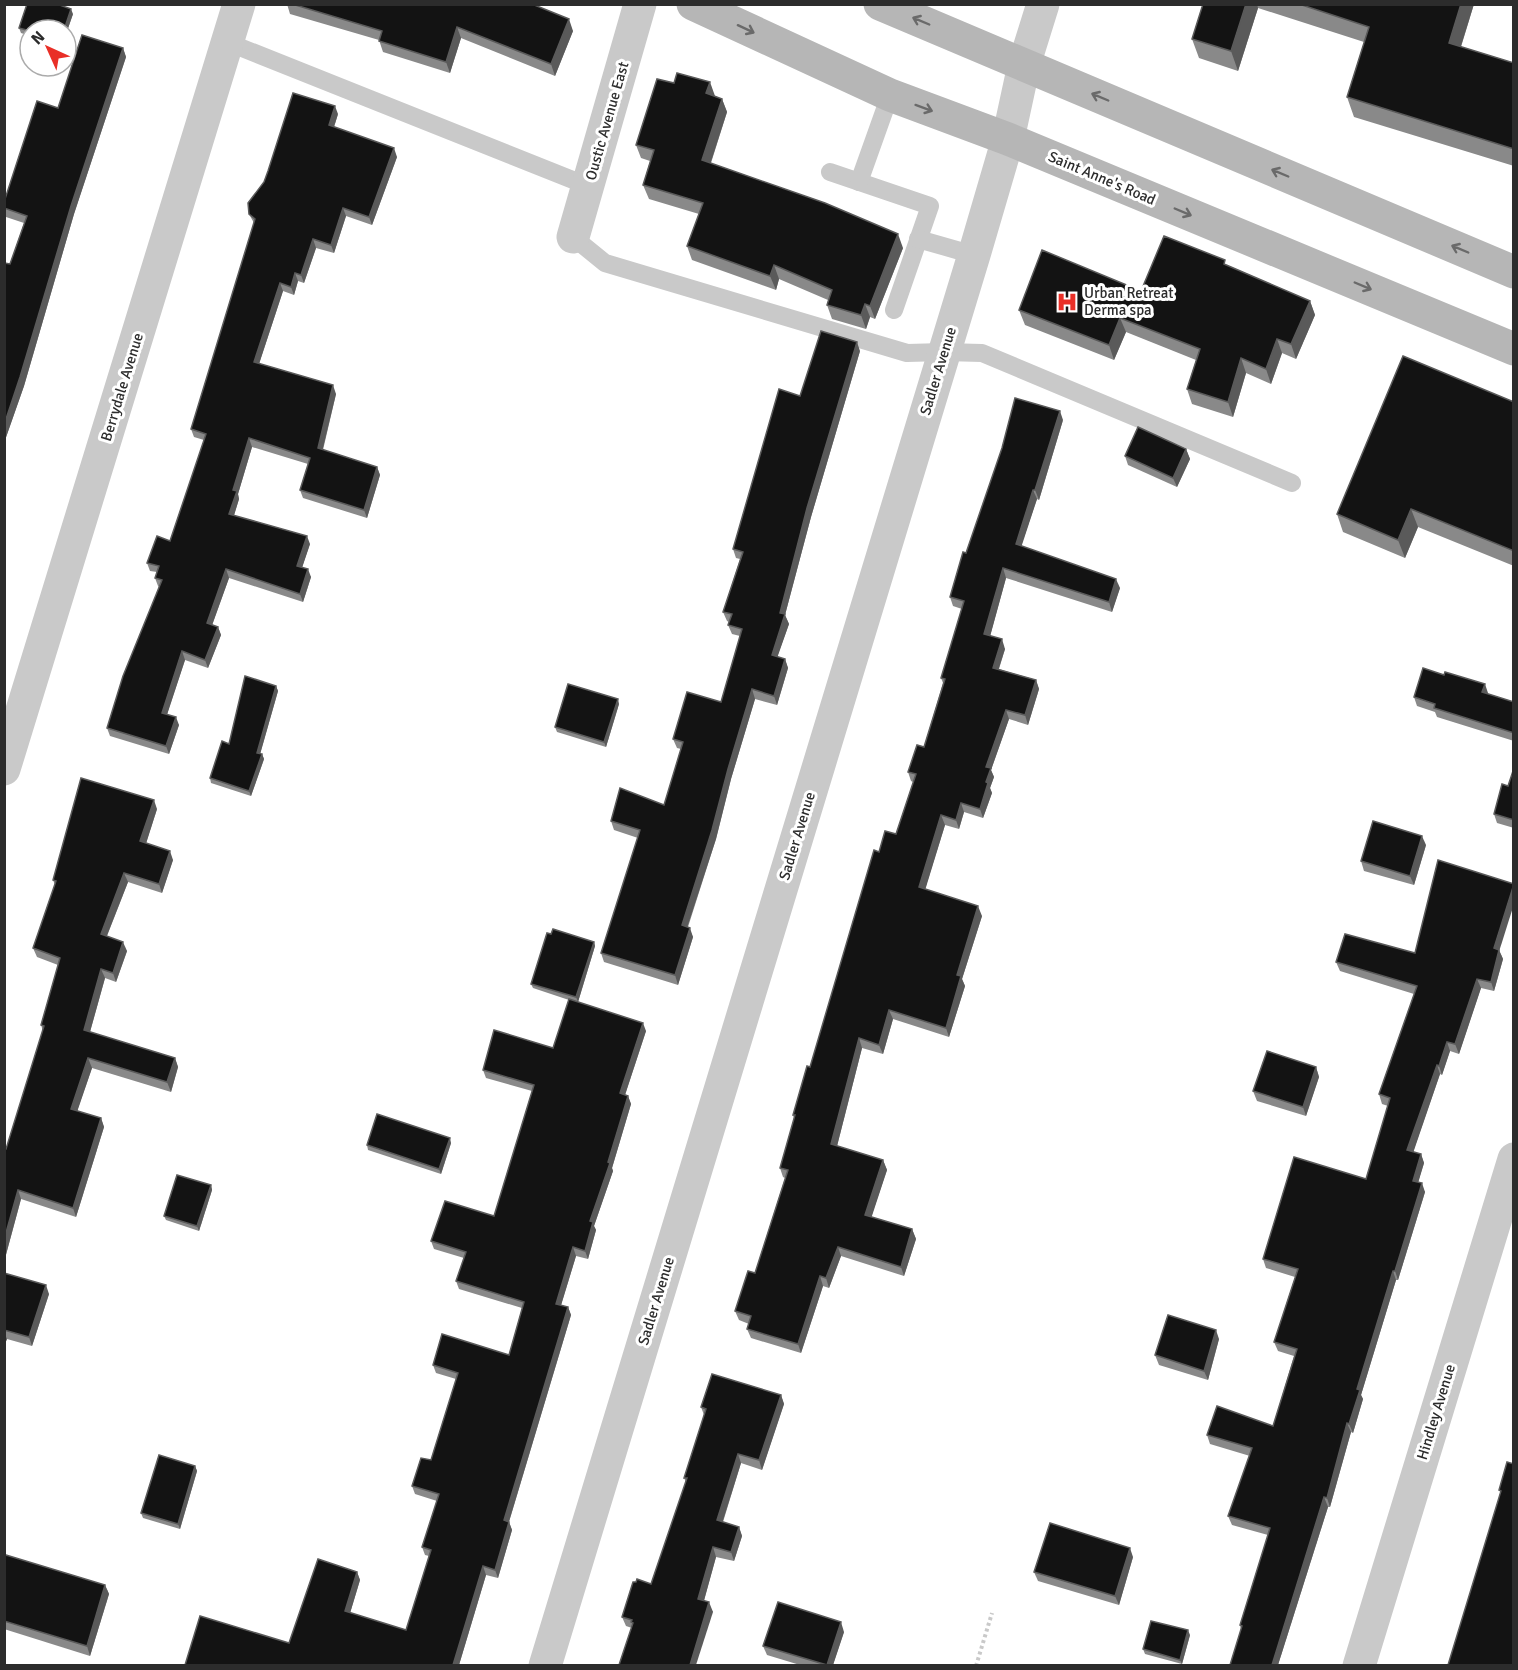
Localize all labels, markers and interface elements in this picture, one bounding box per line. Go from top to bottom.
one-way arrow [912,15,930,27]
north arrow [18,18,78,78]
one-way arrow [736,24,754,35]
text: N [27,27,49,49]
street label: Oustic Avenue East [581,60,633,182]
one-way arrow [1092,91,1110,102]
one-way arrow [914,103,933,114]
street label: Saint Anne's Road [1046,147,1158,209]
one-way arrow [1271,167,1290,178]
one-way arrow [1173,207,1192,218]
one-way arrow [1451,243,1469,254]
one-way arrow [1353,281,1372,292]
place label: Urban Retreat Derma spa [1084,284,1174,319]
hospital icon: Urban Retreat Derma spa [1055,290,1079,314]
street label: Sadler Avenue [916,325,960,417]
street label: Berrydale Avenue [97,331,147,443]
street label: Sadler Avenue [775,790,819,882]
street label: Sadler Avenue [634,1255,678,1347]
street label: Hindley Avenue [1413,1362,1459,1462]

